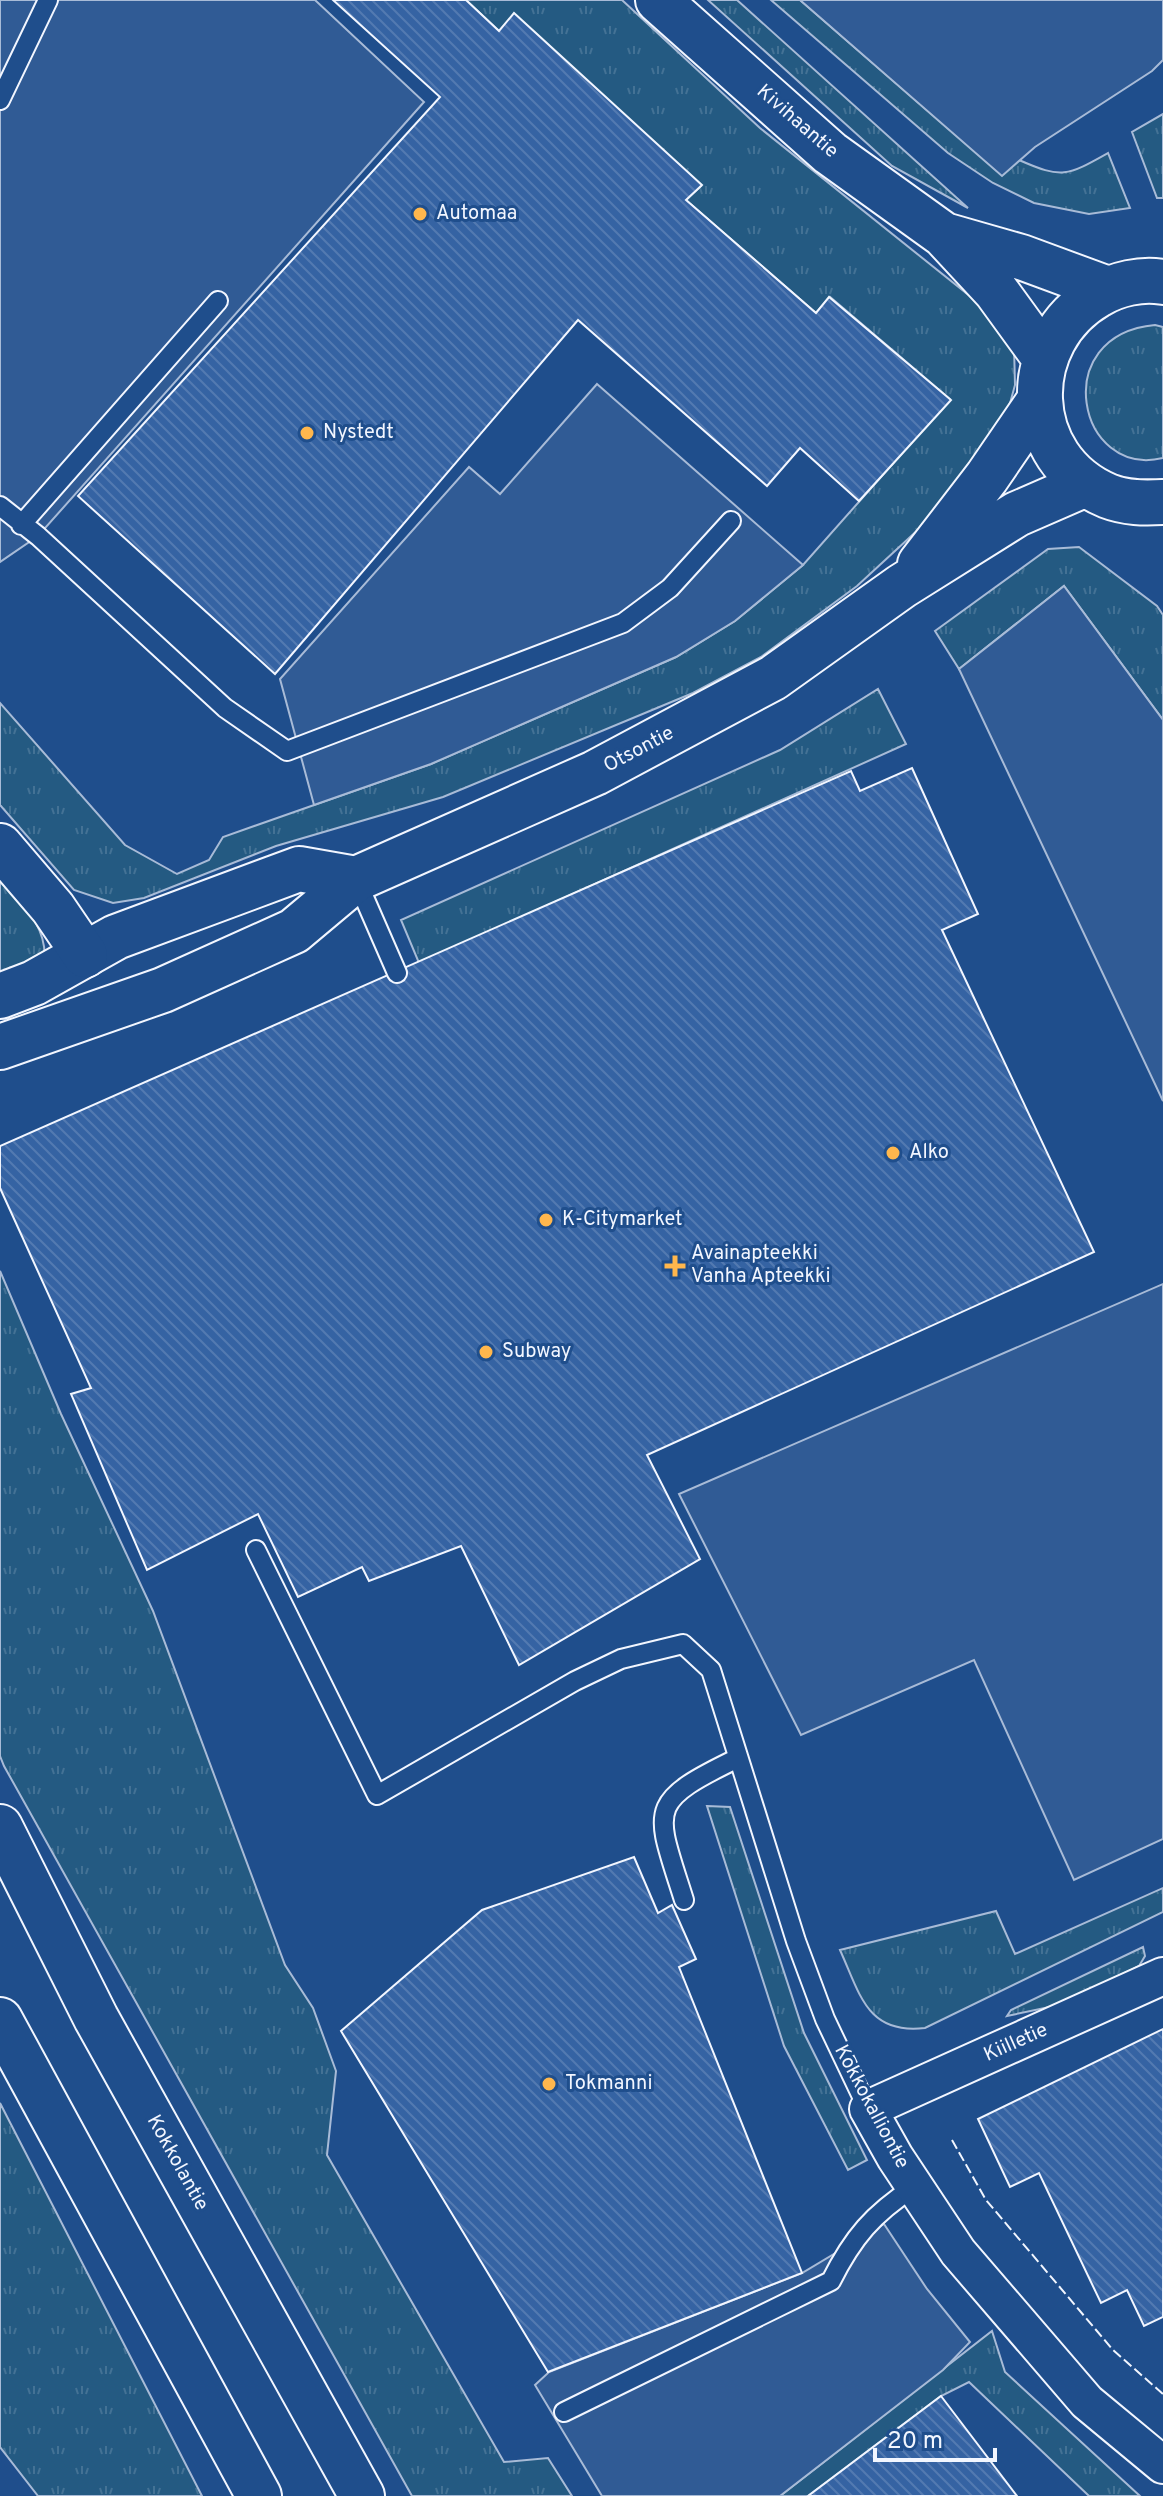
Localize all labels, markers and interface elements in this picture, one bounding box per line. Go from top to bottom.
street label: Kivihaantie [751,79,843,165]
place label: Automaa [436,201,517,227]
marker: Automaa [411,205,429,223]
place label: Nystedt [323,420,394,446]
marker: Nystedt [298,424,316,442]
street label: Otsontie [599,721,679,779]
place label: Alko [909,1140,949,1166]
marker: Alko [884,1144,902,1162]
place label: K-Citymarket [562,1207,683,1233]
marker: K-Citymarket [537,1211,555,1229]
place label: Avainapteekki Vanha Apteekki [691,1241,831,1290]
marker: Avainapteekki Vanha Apteekki [666,1257,684,1275]
place label: Subway [502,1339,571,1365]
marker: Subway [477,1343,495,1361]
street label: Kiilletie [980,2017,1052,2069]
street label: Kokkokalliontie [827,2040,915,2174]
place label: Tokmanni [565,2071,652,2097]
marker: Tokmanni [540,2075,558,2093]
street label: Kokkolantie [140,2110,214,2216]
scale bar [875,2412,995,2462]
text: 20 m [887,2427,943,2457]

